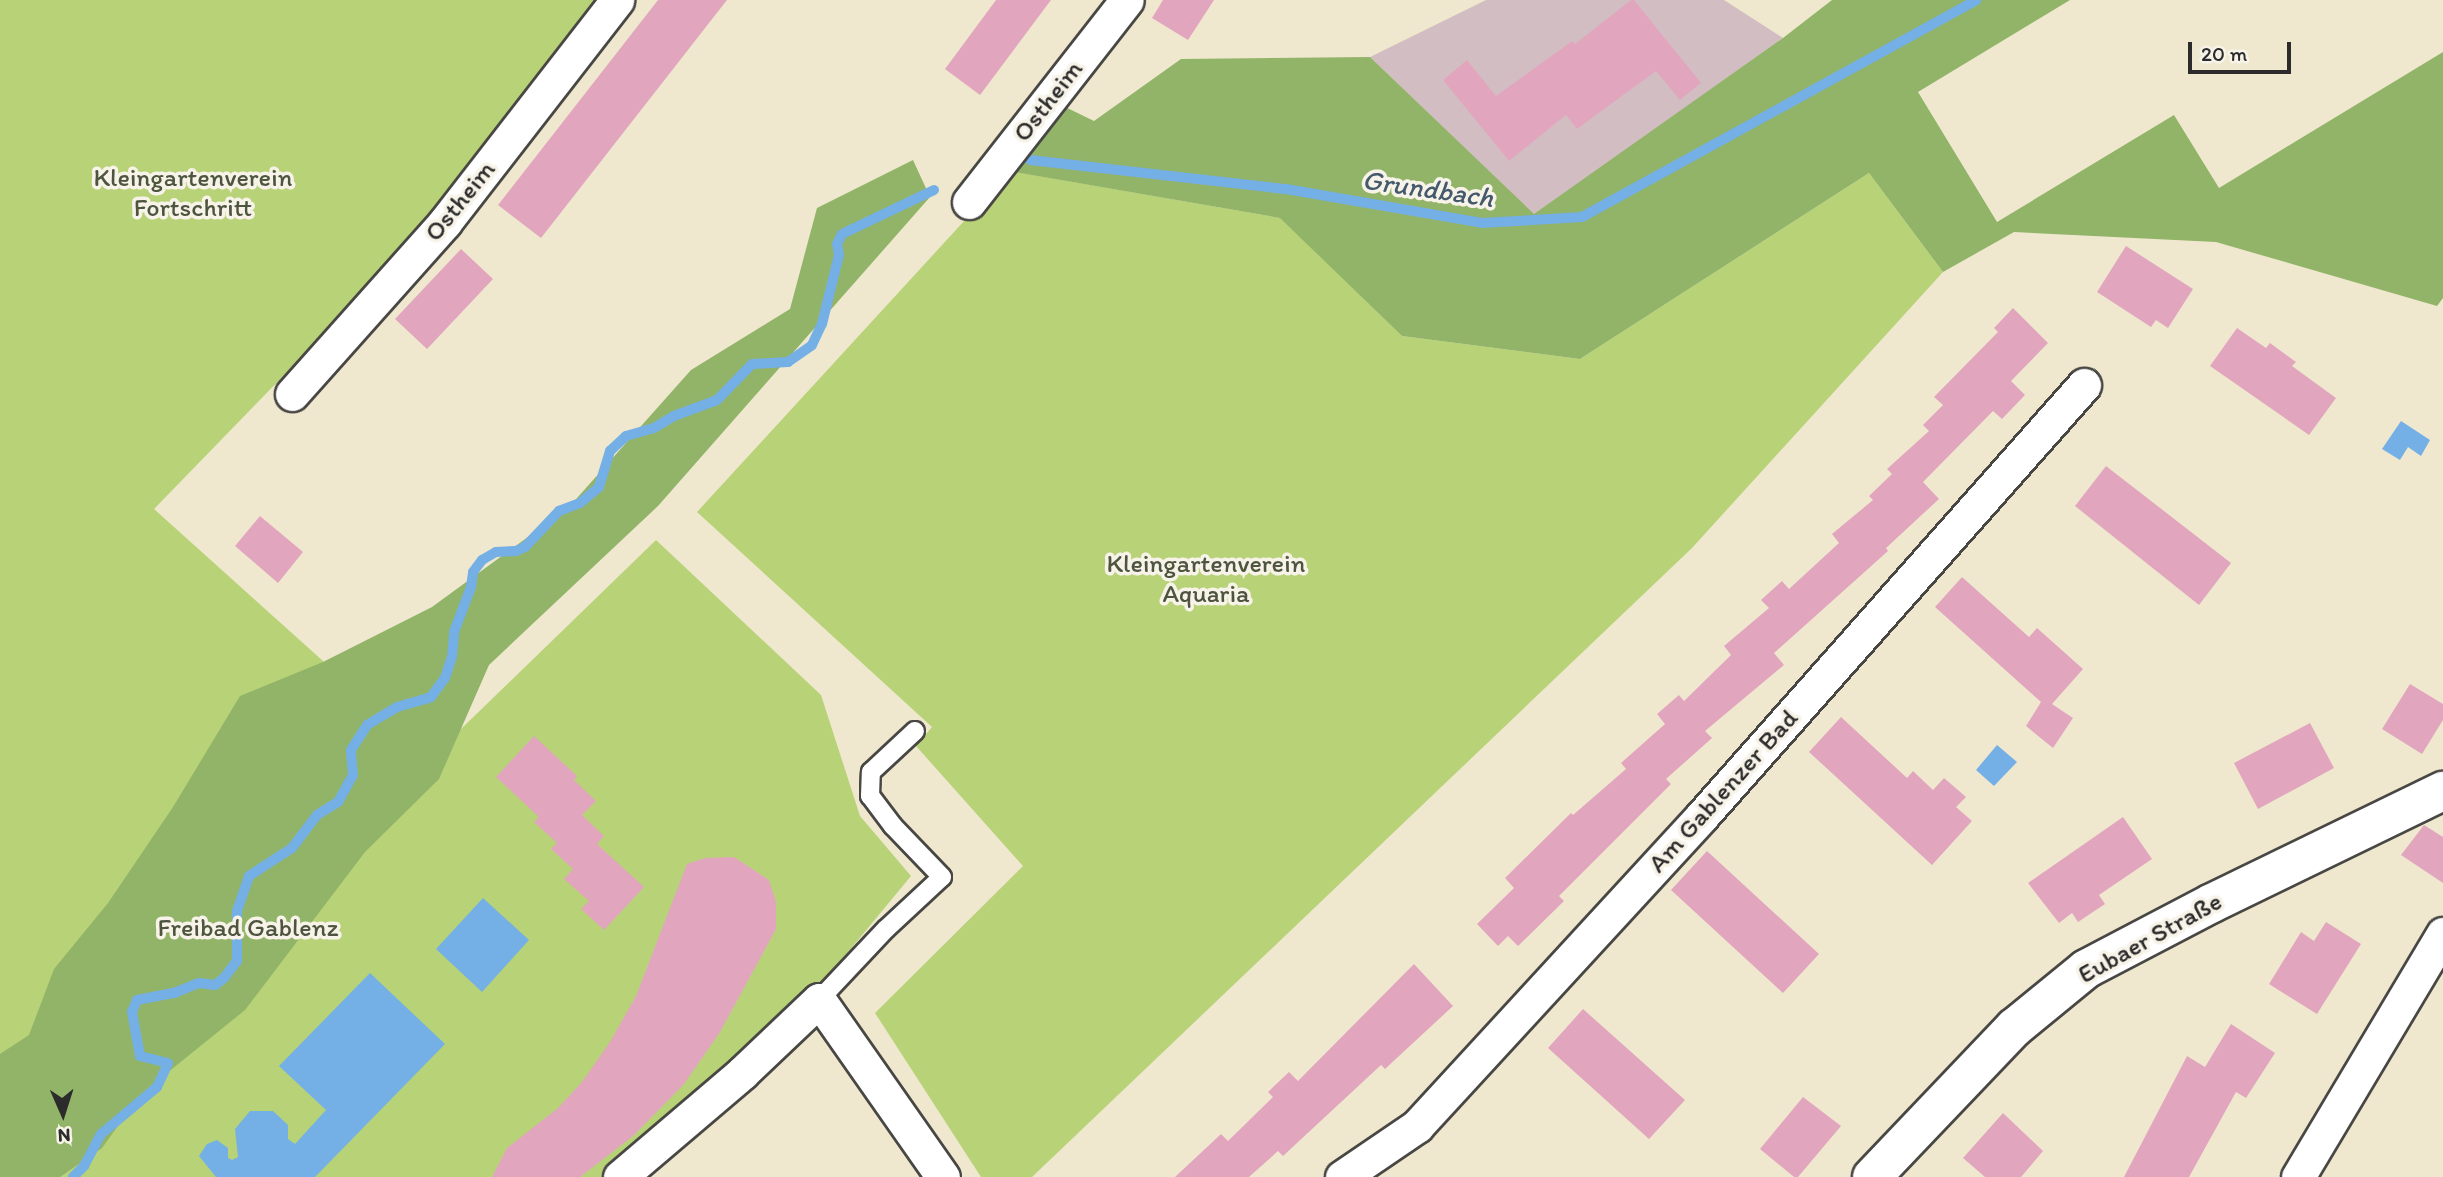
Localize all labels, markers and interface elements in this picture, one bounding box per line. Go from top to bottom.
scale bar [2191,28,2294,72]
text: 20 m [2201,41,2247,66]
street label: Ostheim [1006,54,1090,148]
street label: Ostheim [418,154,502,248]
park label: Kleingartenverein Fortschritt [93,162,293,224]
water label: Grundbach [1360,162,1496,214]
park label: Kleingartenverein Aquaria [1106,548,1306,610]
street label: Am Gablenzer Bad [1642,703,1804,879]
street label: Eubaer Straße [2073,886,2227,990]
park label: Freibad Gablenz [157,912,339,944]
north arrow [28,1079,98,1149]
text: N [57,1124,71,1147]

